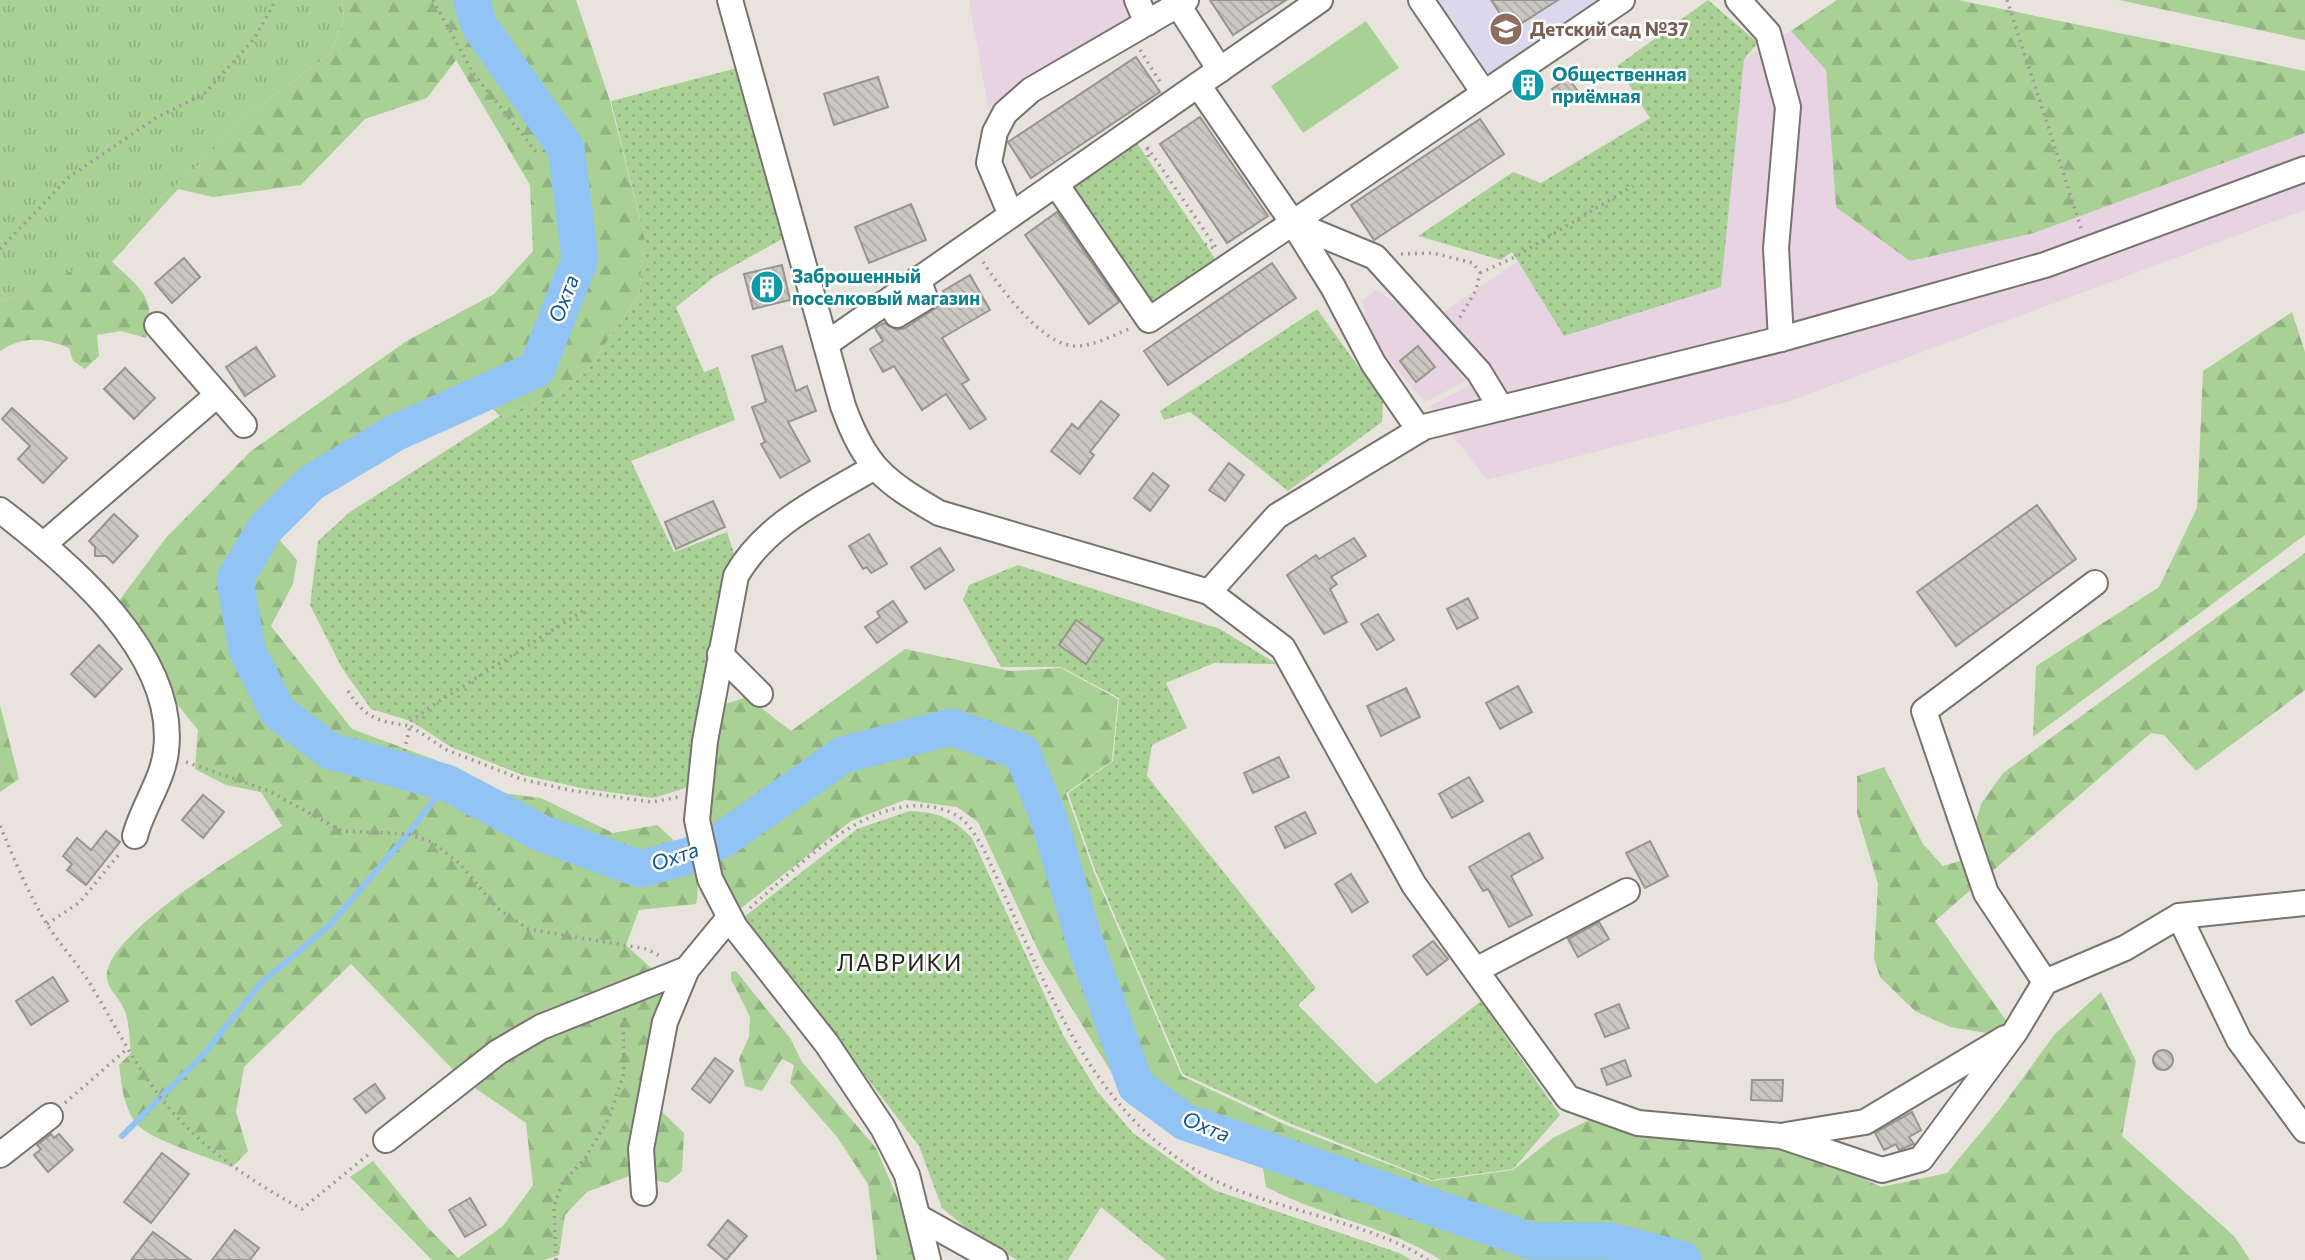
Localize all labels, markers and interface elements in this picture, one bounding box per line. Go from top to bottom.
school or university icon: Детский сад №37 [1487,10,1525,48]
place label: Детский сад №37 [1530,17,1689,40]
place label: Общественная приёмная [1552,62,1687,107]
building icon: Общественная приёмная [1509,66,1547,104]
place label: Заброшенный поселковый магазин [792,264,980,309]
building icon: Заброшенный поселковый магазин [748,268,786,306]
water label: Охта [542,271,583,326]
water label: Охта [647,836,702,875]
district label: ЛАВРИКИ [837,948,963,976]
water label: Охта [1179,1105,1234,1146]

